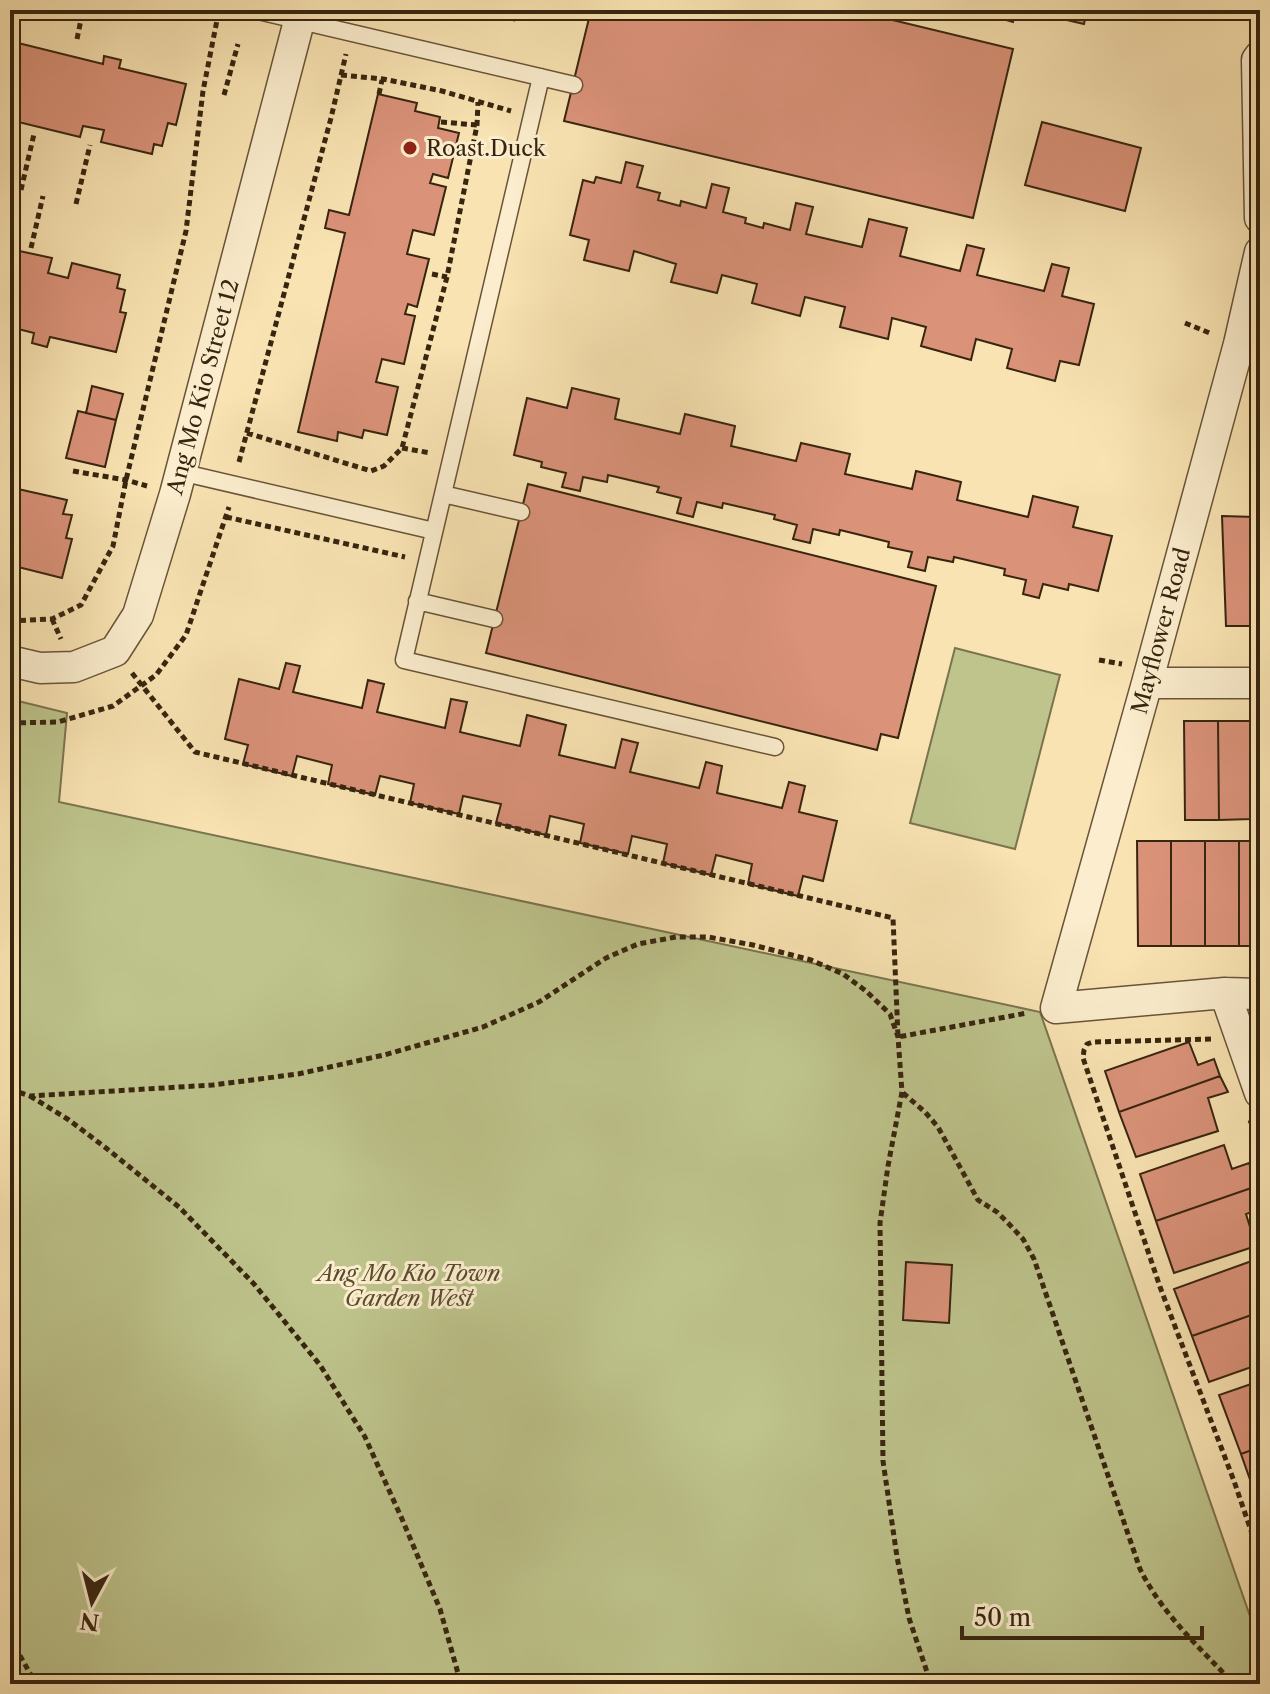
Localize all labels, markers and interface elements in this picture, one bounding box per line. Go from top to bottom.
place label: Roast.Duck [426,135,547,162]
marker: Roast.Duck [401,139,419,157]
street label: Ang Mo Kio Street 12 [161,276,245,499]
street label: Mayflower Road [1126,545,1196,717]
park label: Ang Mo Kio Town Garden West [315,1260,500,1312]
north arrow [52,1562,132,1642]
scale bar [962,1590,1202,1640]
text: 50 m [974,1603,1031,1632]
text: N [78,1607,101,1636]

